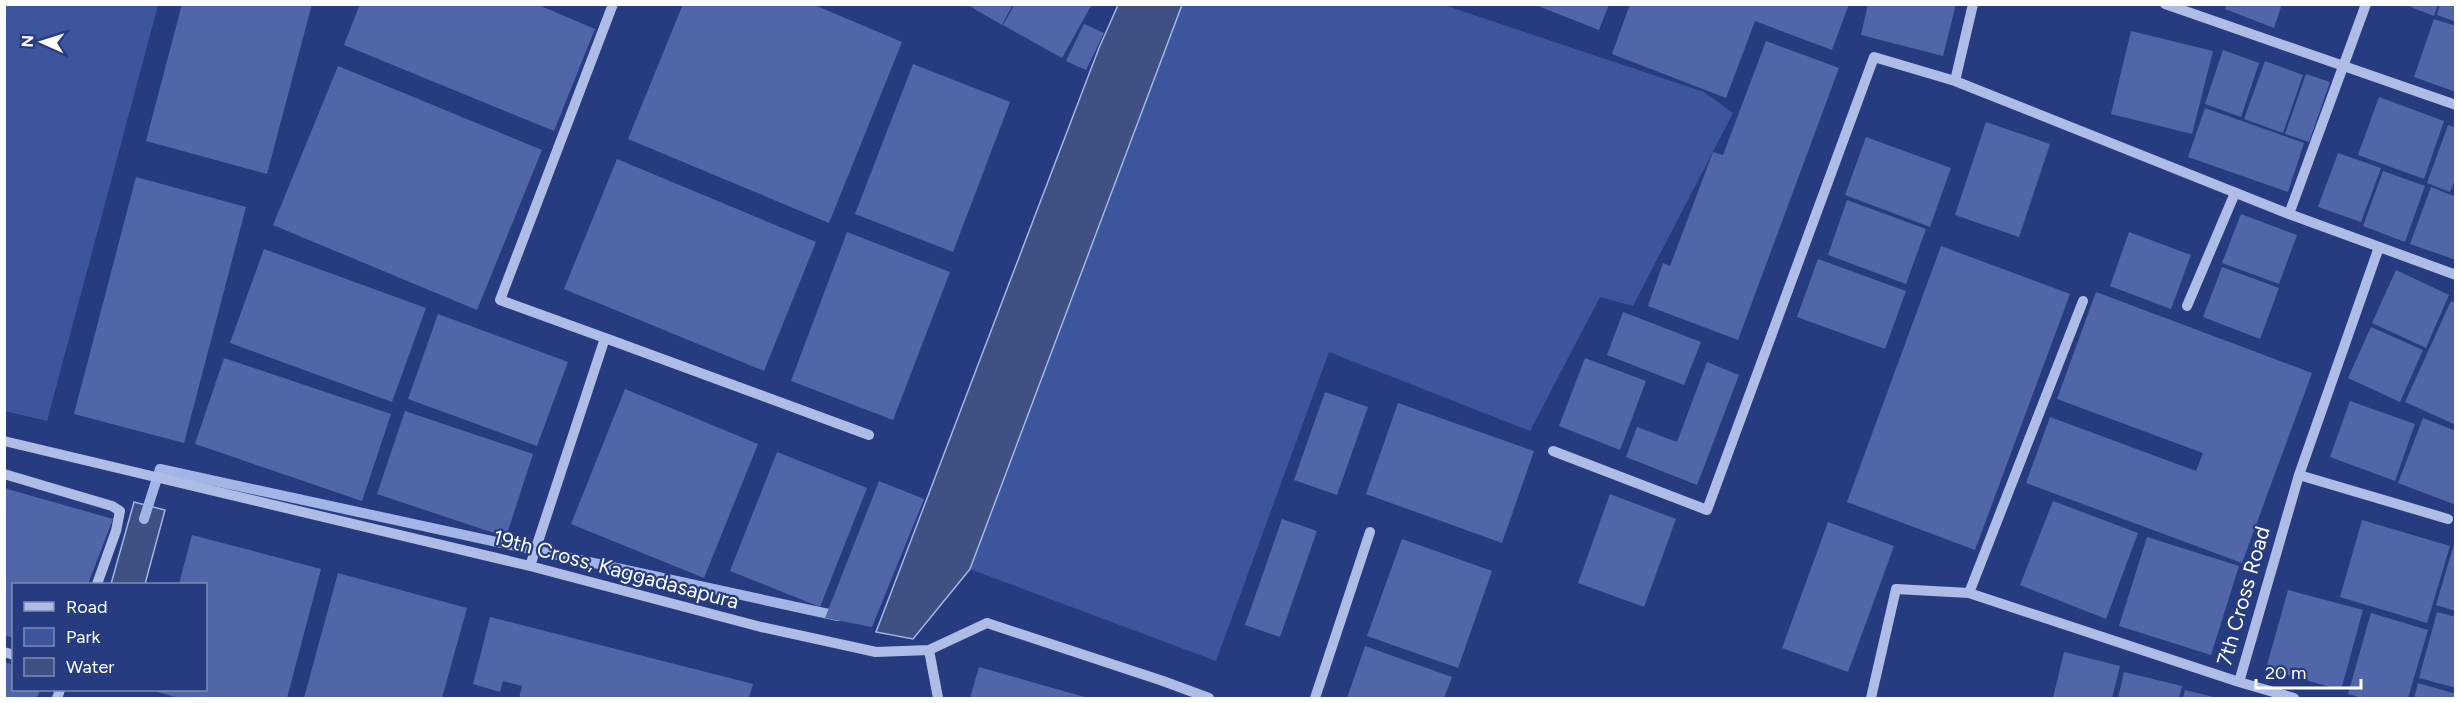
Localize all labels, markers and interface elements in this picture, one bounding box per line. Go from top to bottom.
north arrow [12,12,72,72]
text: N [18,35,37,48]
street label: 19th Cross, Kaggadasapura [490,524,742,614]
street label: 7th Cross Road [2211,524,2275,668]
legend [12,583,207,691]
text: Road [66,596,107,618]
text: Park [66,626,101,648]
scale bar [2256,652,2361,690]
text: Water [66,656,114,678]
text: 20 m [2265,662,2306,684]

